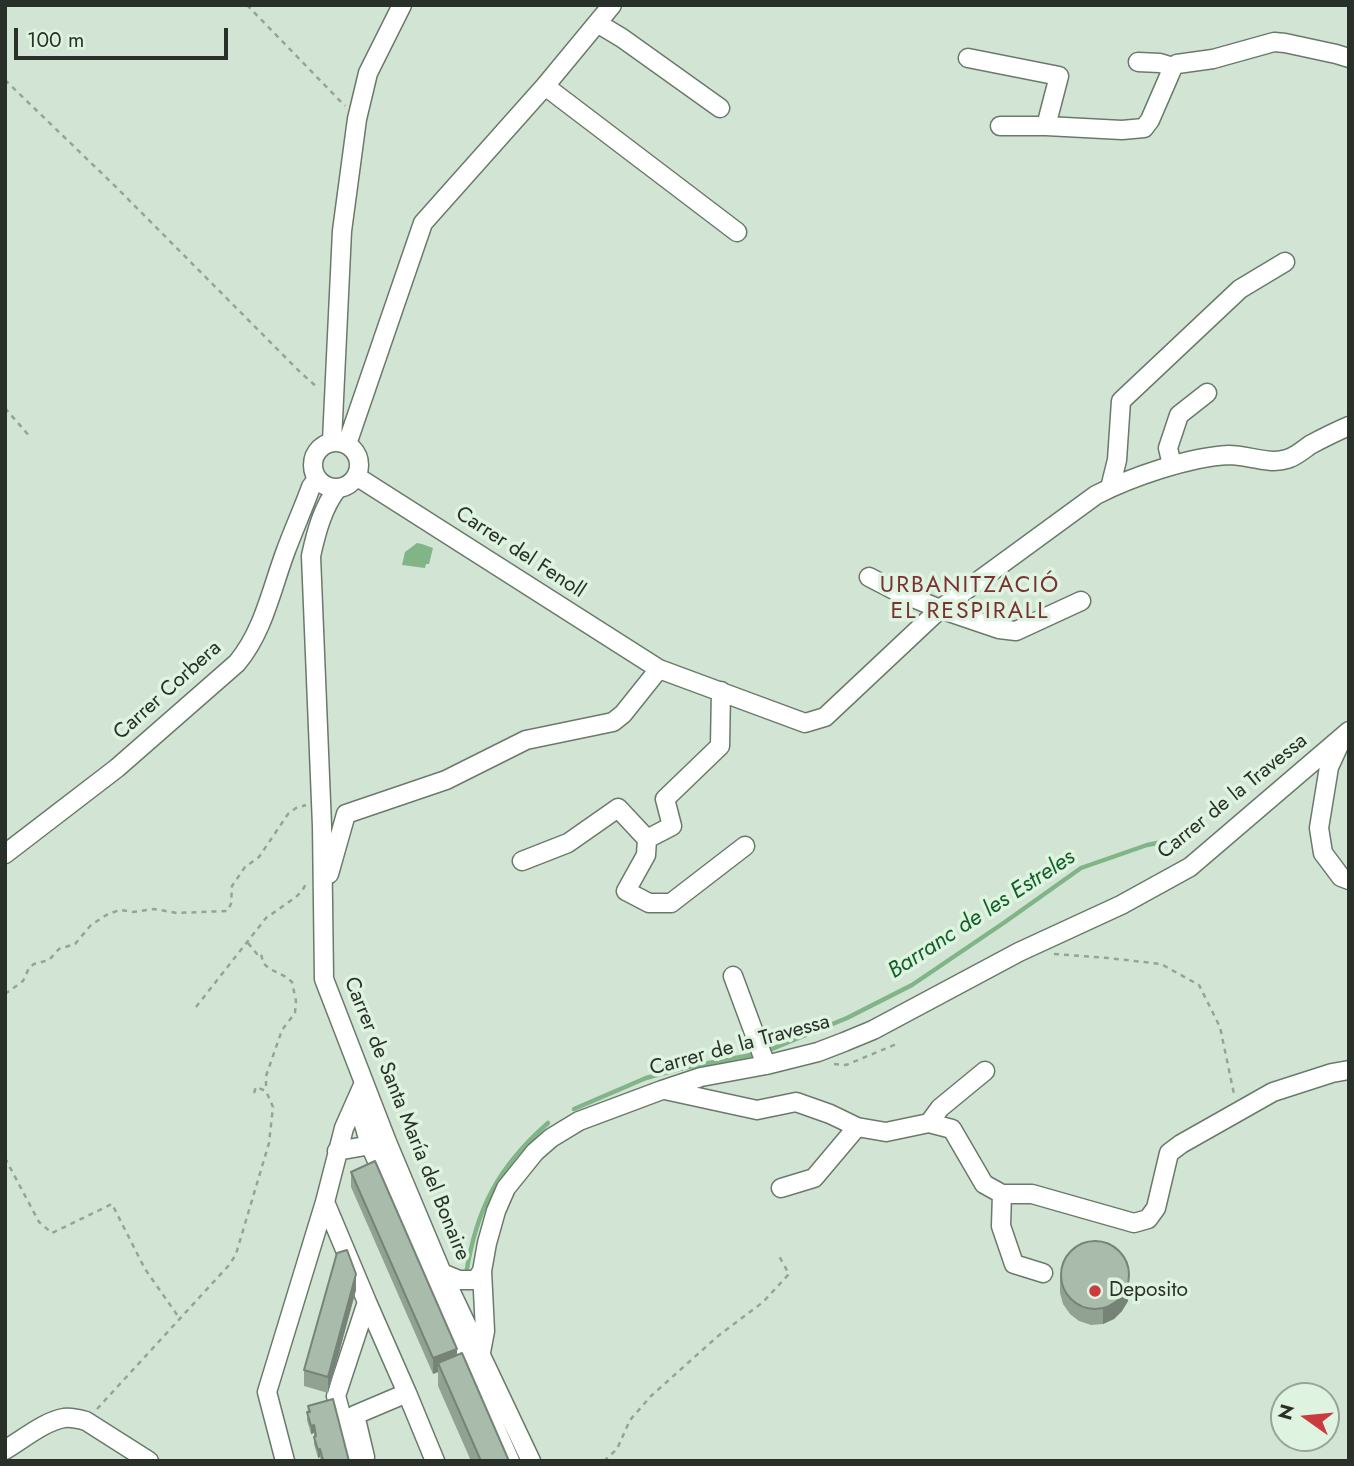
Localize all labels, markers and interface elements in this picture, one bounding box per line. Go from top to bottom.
scale bar [18,14,231,58]
text: 100 m [27,25,84,55]
street label: Carrer del Fenoll [450,502,590,604]
district label: URBANITZACIÓ EL RESPIRALL [881,572,1059,626]
street label: Carrer Corbera [109,636,227,746]
street label: Carrer de la Travessa [1153,729,1313,865]
water label: Barranc de les Estreles [883,844,1081,986]
street label: Carrer de Santa María del Bonaire [337,974,475,1264]
street label: Carrer de la Travessa [647,1010,833,1082]
place label: Deposito [1109,1278,1188,1304]
marker: Deposito [1087,1283,1103,1299]
north arrow [1270,1382,1340,1452]
text: N [1271,1401,1301,1423]

